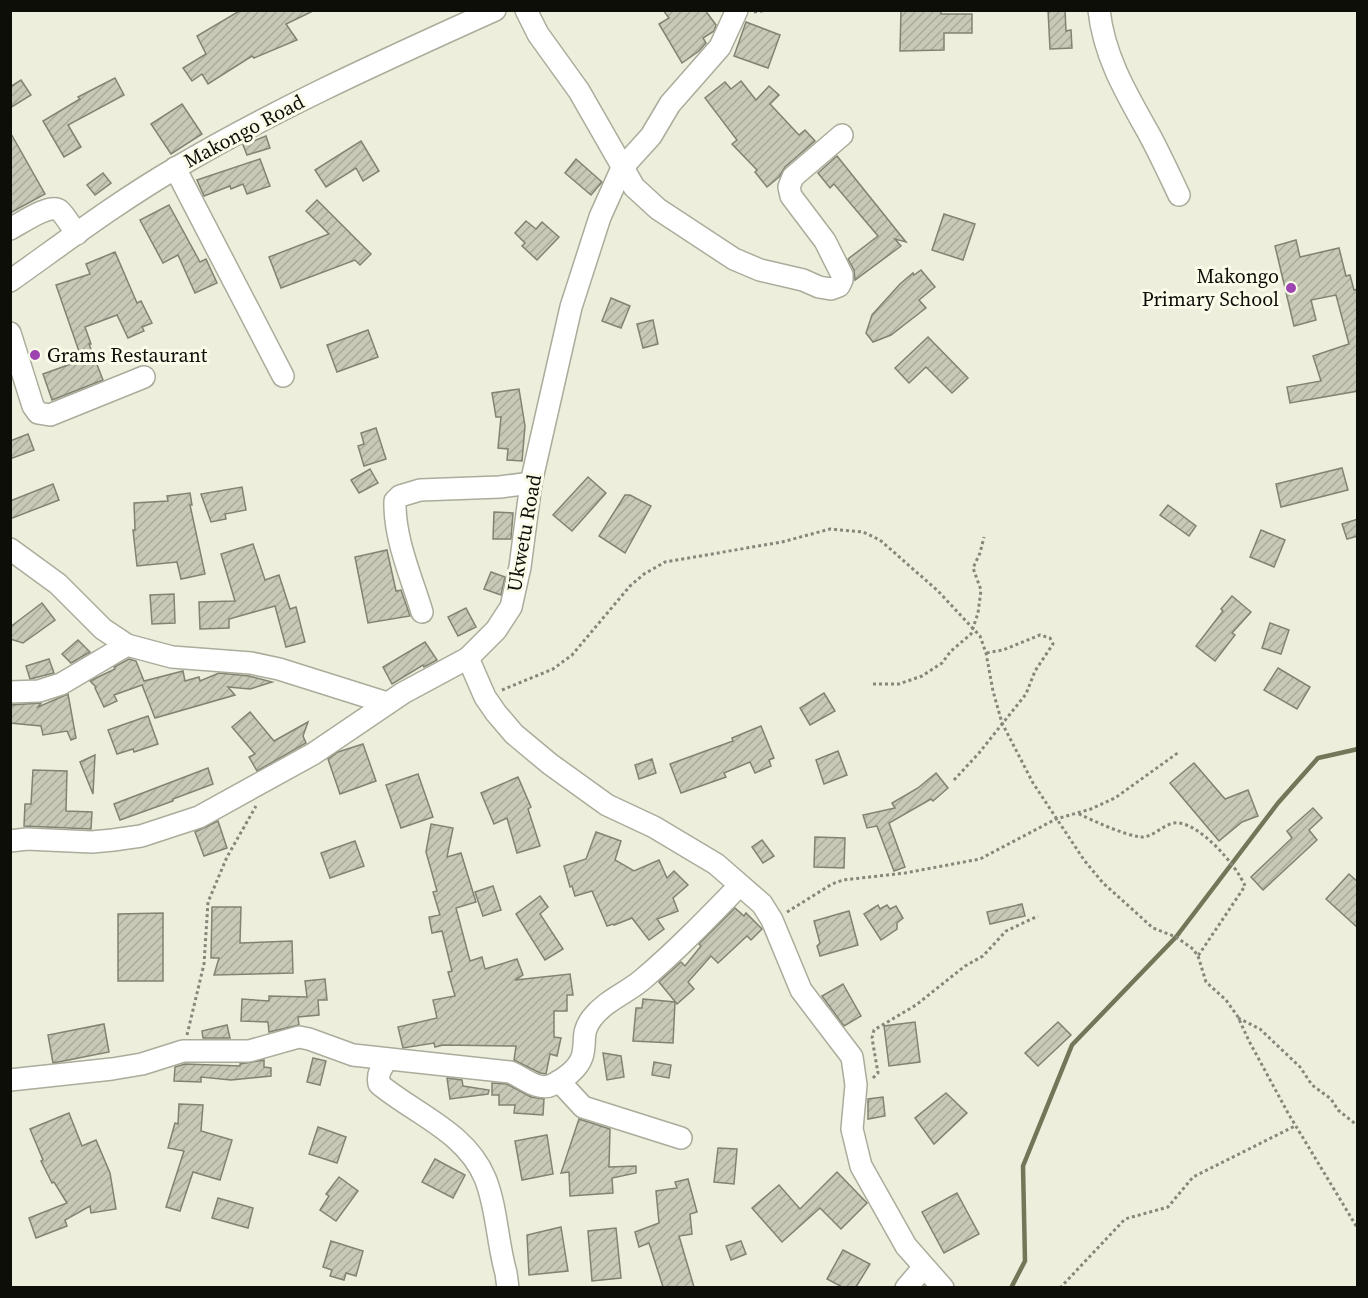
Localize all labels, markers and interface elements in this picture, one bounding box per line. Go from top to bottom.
street label: Makongo Road [179,87,310,174]
place label: Makongo Primary School [1142,262,1279,313]
marker: Makongo Primary School [1284,281,1298,295]
place label: Grams Restaurant [47,341,208,369]
marker: Grams Restaurant [28,348,42,362]
street label: Ukwetu Road [500,471,548,594]

